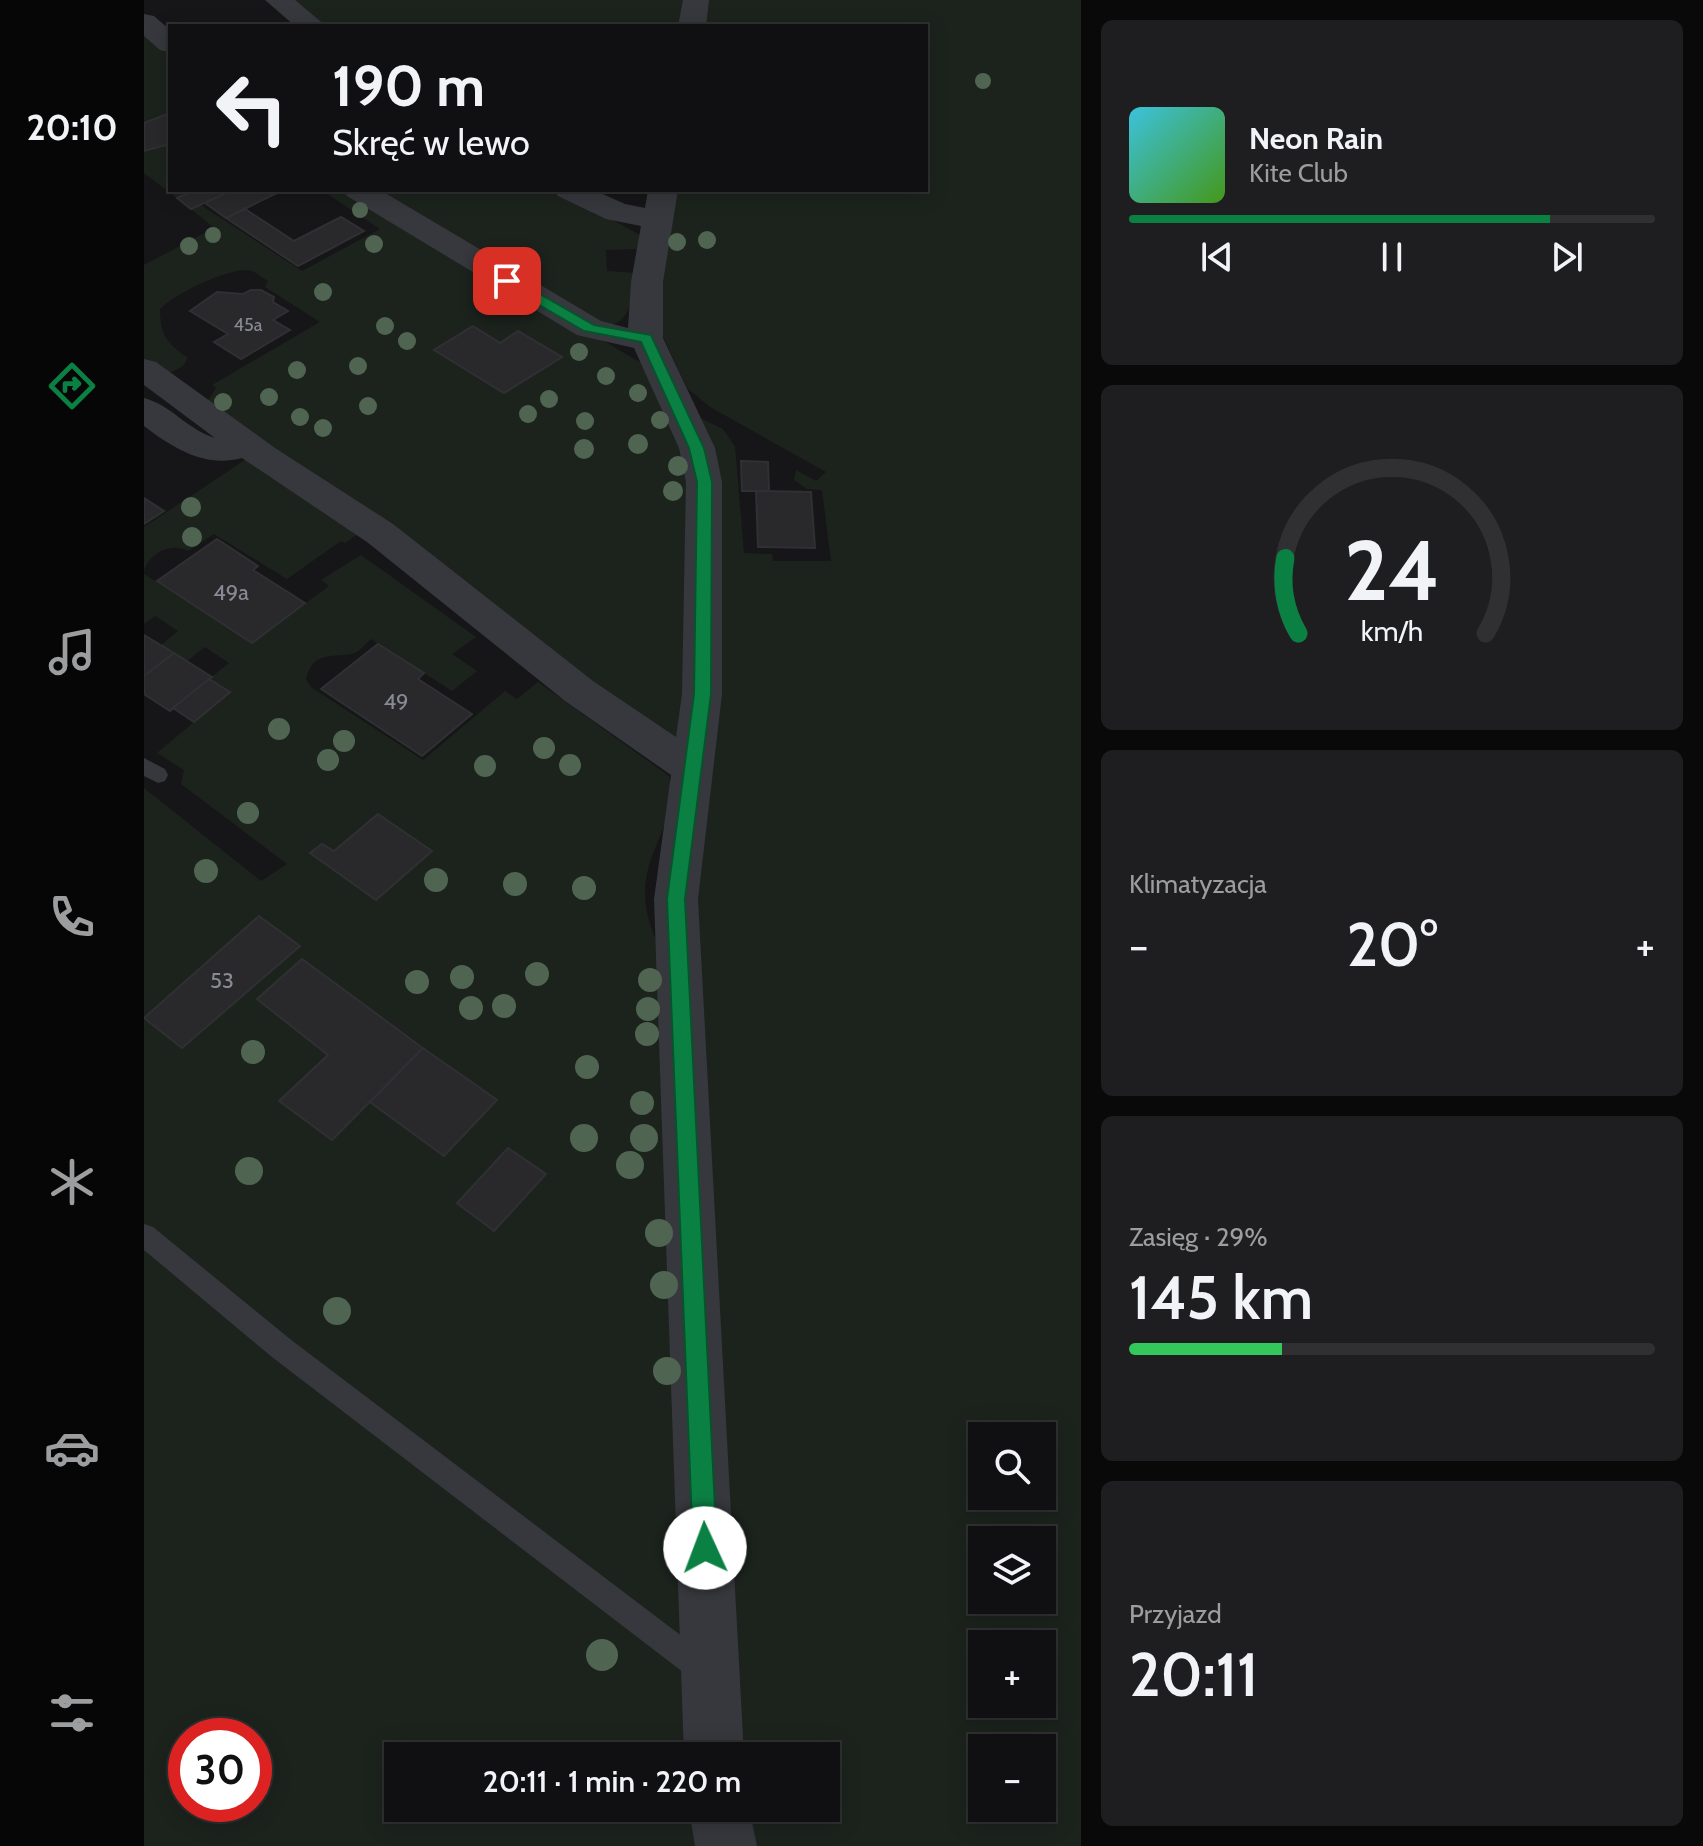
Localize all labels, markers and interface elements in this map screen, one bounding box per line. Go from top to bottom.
text: 190 m [332,52,485,120]
icon: left [200,56,304,160]
text: 20:10 [26,105,118,149]
text: Skręć w lewo [332,120,530,164]
text: Neon Rain [1249,120,1383,157]
text: Kite Club [1249,157,1348,189]
icon: previous [1195,235,1239,279]
icon: pause [1370,235,1414,279]
icon: next [1545,235,1589,279]
pin [473,247,541,315]
icon: arrive [485,259,529,303]
house number: 45a [234,314,263,336]
icon: directions [44,358,100,414]
text: 24 [1344,519,1440,620]
house number: 49a [213,579,249,606]
text: km/h [1361,613,1423,648]
icon: music [44,624,100,680]
house number: 49 [383,688,409,715]
text: Klimatyzacja [1129,868,1267,900]
icon: phone [44,889,100,945]
text: 20° [1346,908,1438,981]
text: − [1129,919,1148,972]
text: + [1636,919,1655,972]
house number: 53 [210,967,234,994]
icon: climate [44,1154,100,1210]
text: Zasięg · 29% [1129,1221,1268,1253]
text: 145 km [1129,1261,1313,1334]
icon: car [44,1420,100,1476]
map controls [968,1422,1056,1822]
button: search [968,1422,1056,1510]
position arrow [663,1506,747,1590]
button: layers [968,1526,1056,1614]
text: Przyjazd [1129,1598,1222,1630]
button: + [968,1630,1056,1718]
text: 20:11 [1129,1638,1258,1711]
icon: filters [44,1685,100,1741]
speed limit sign: 30 [168,1718,272,1822]
button: − [968,1734,1056,1822]
text: 20:11 · 1 min · 220 m [483,1763,741,1800]

